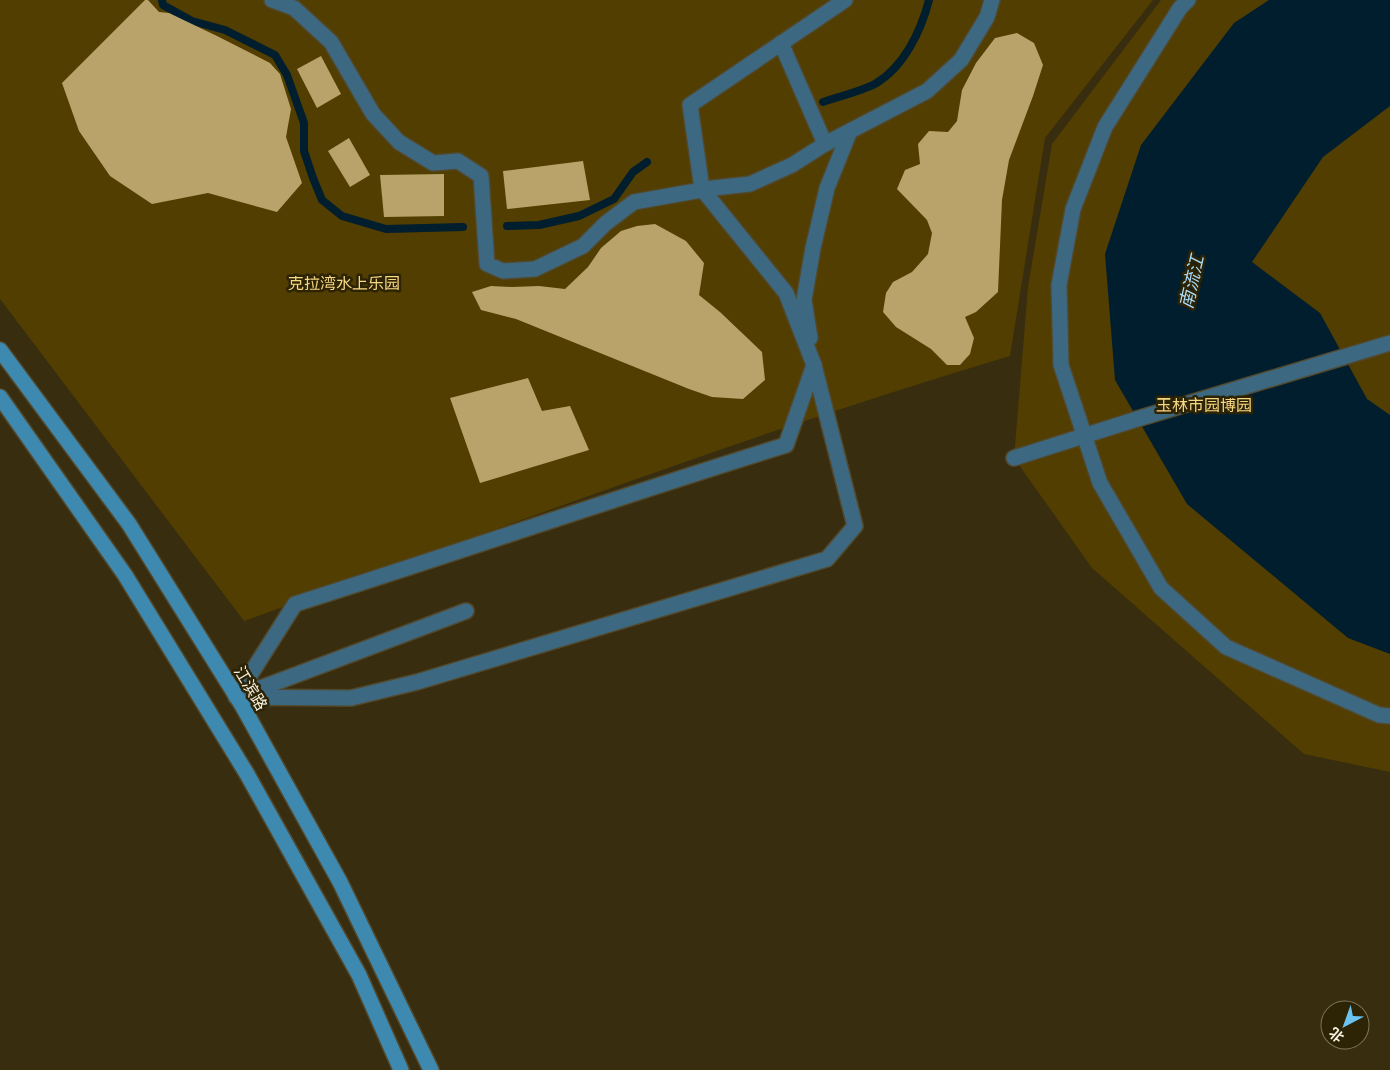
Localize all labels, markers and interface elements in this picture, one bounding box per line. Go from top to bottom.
water label: 南流江 [1173,251,1210,311]
park label: 克拉湾水上乐园 [288,272,400,295]
park label: 玉林市园博园 [1156,394,1252,417]
street label: 江滨路 [228,662,273,715]
north arrow [1320,1000,1370,1050]
text: 北 [1325,1023,1348,1047]

